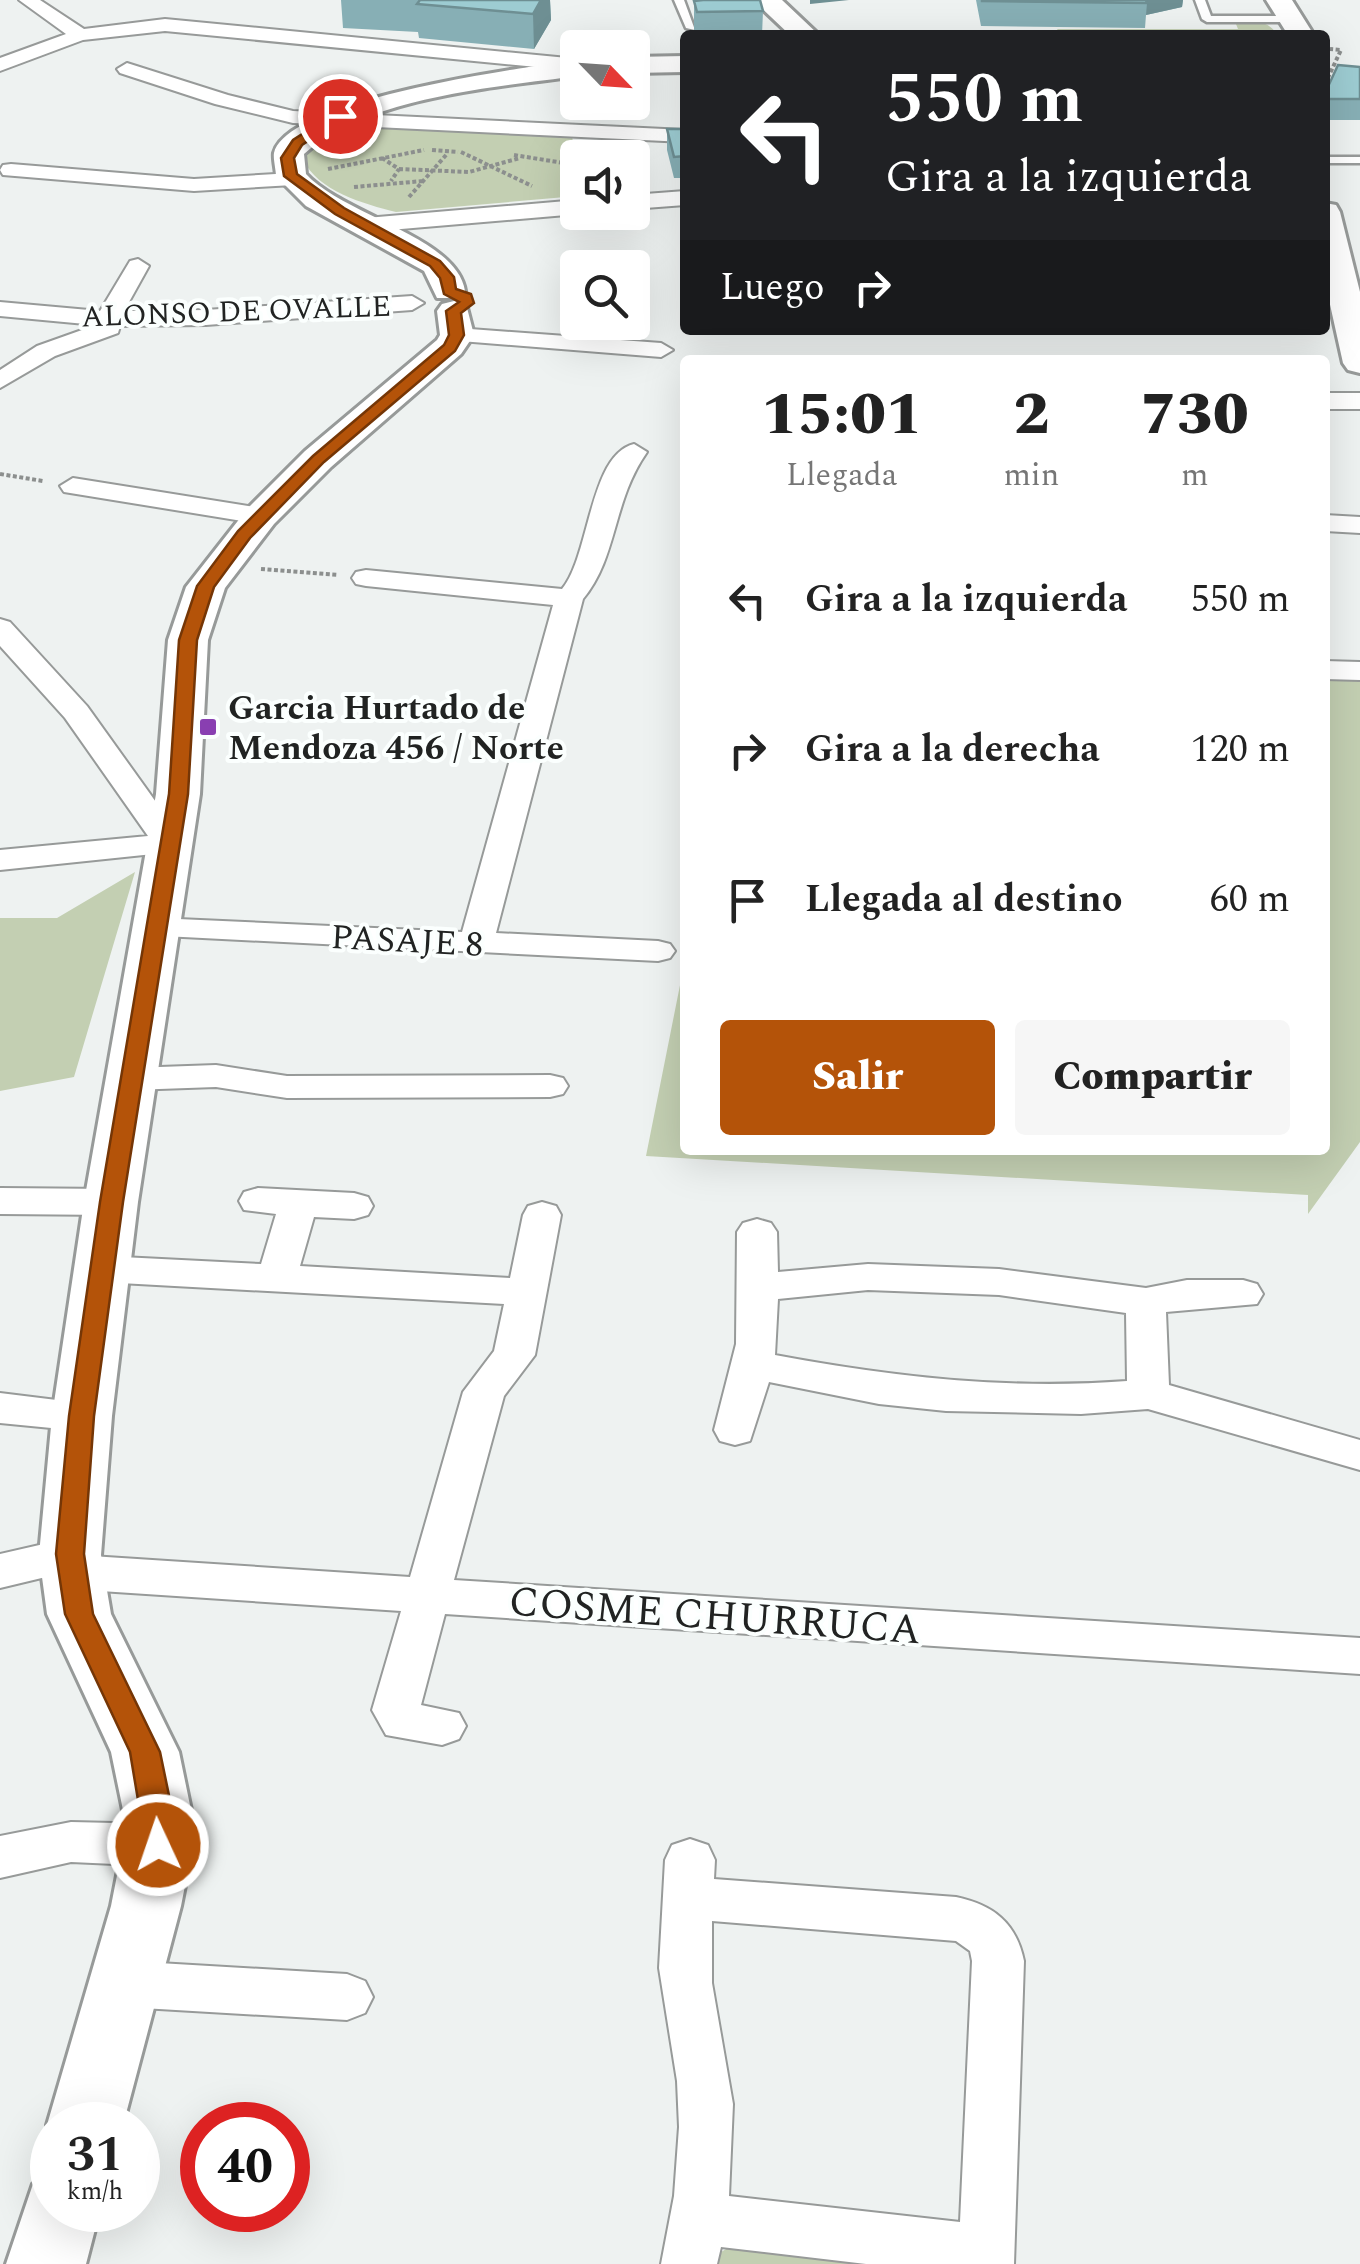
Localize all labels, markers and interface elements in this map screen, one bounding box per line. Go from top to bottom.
north arrow [560,30,650,120]
map controls [560,30,650,340]
text: 550 m [885,47,1083,153]
icon: left [720,70,850,200]
pin [298,74,383,159]
icon: arrive [313,89,368,144]
button: sound [560,140,650,230]
text: Gira a la izquierda [885,143,1252,212]
button: search [560,250,650,340]
text: Luego [720,259,825,317]
icon: right [845,260,900,315]
street label: ALONSO DE OVALLE [80,284,392,340]
text: 15:01 [761,369,922,461]
text: 2 [1013,369,1049,461]
text: 730 [1141,369,1249,461]
text: Llegada [786,451,897,500]
text: min [1003,451,1059,500]
text: m [1181,451,1208,500]
text: Gira a la izquierda [805,571,1127,629]
text: 550 m [1191,571,1290,629]
icon: left [720,573,775,628]
place label: Garcia Hurtado de Mendoza 456 / Norte [228,682,564,775]
marker: Garcia Hurtado de Mendoza 456 / Norte [197,716,219,738]
text: Gira a la derecha [805,721,1100,779]
text: 120 m [1191,721,1290,779]
icon: right [720,723,775,778]
text: Llegada al destino [805,871,1123,929]
text: 60 m [1210,871,1290,929]
icon: arrive [720,873,775,928]
street label: PASAJE 8 [329,911,485,972]
button: Salir [720,1020,995,1135]
button: Compartir [1015,1020,1290,1135]
street label: COSME CHURRUCA [507,1571,923,1662]
position arrow [106,1793,210,1897]
speed limit sign: 40 [180,2102,310,2232]
text: 31 [67,2117,123,2193]
text: km/h [67,2173,123,2211]

